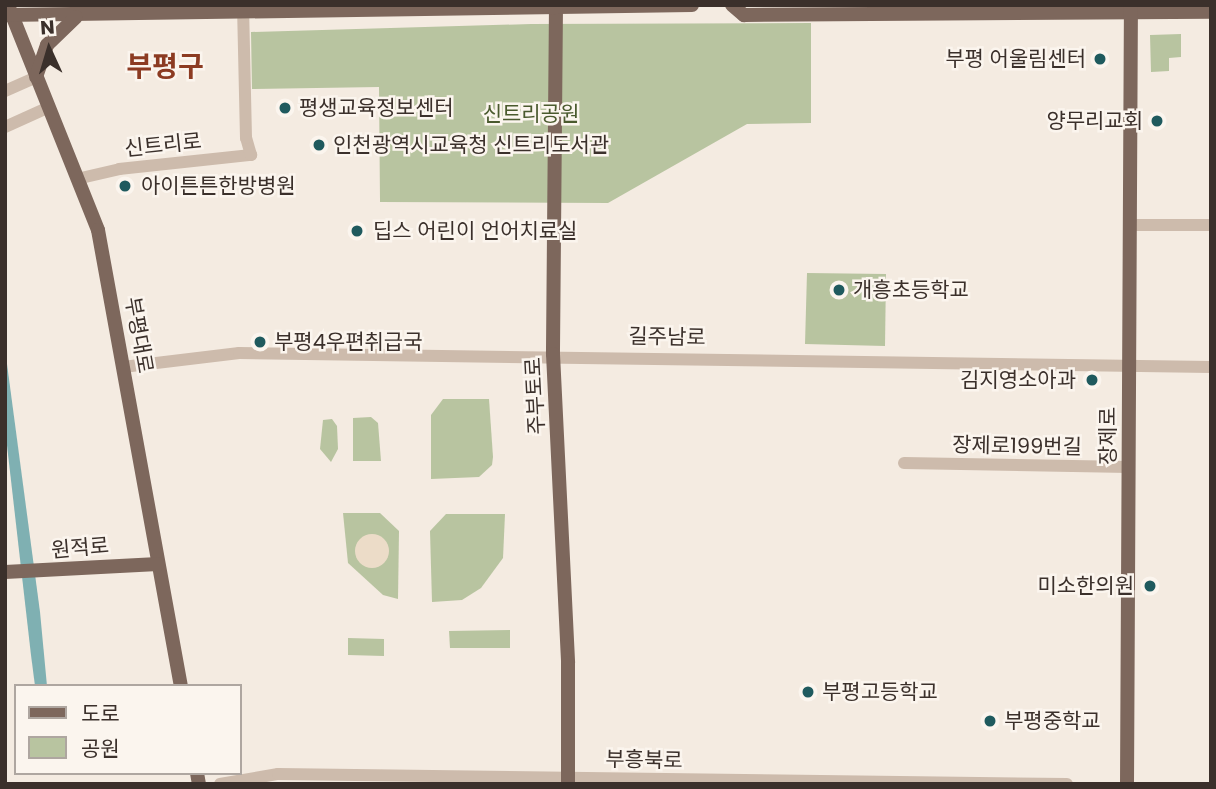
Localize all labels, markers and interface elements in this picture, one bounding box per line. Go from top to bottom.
north arrow [14,14,84,84]
text: N [39,14,56,42]
place label: 부평 어울림센터 [945,46,1086,72]
district label: 부평구 [126,50,204,84]
marker: 부평 어울림센터 [1092,51,1108,67]
place label: 평생교육정보센터 [299,95,454,121]
marker: 평생교육정보센터 [277,100,293,116]
park label: 신트리공원 [483,101,579,127]
place label: 양무리교회 [1046,108,1143,134]
marker: 양무리교회 [1149,113,1165,129]
street label: 신트리로 [123,128,203,162]
place label: 인천광역시교육청 신트리도서관 [333,132,609,158]
marker: 인천광역시교육청 신트리도서관 [311,137,327,153]
place label: 아이튼튼한방병원 [141,173,296,199]
marker: 아이튼튼한방병원 [115,176,135,196]
place label: 딥스 어린이 언어치료실 [373,218,577,244]
marker: 딥스 어린이 언어치료실 [347,221,367,241]
place label: 개흥초등학교 [853,277,969,303]
marker: 개흥초등학교 [831,282,847,298]
street label: 부평대로 [120,295,158,375]
street label: 길주남로 [628,324,706,350]
place label: 부평4우편취급국 [274,329,422,355]
marker: 부평4우편취급국 [252,334,268,350]
street label: 주부토로 [520,357,550,435]
place label: 김지영소아과 [960,367,1076,393]
marker: 김지영소아과 [1082,370,1102,390]
street label: 장제로 [1095,407,1121,465]
street label: 장제로199번길 [952,432,1082,460]
street label: 원적로 [50,533,110,563]
place label: 미소한의원 [1037,573,1134,599]
marker: 미소한의원 [1140,576,1160,596]
place label: 부평고등학교 [822,679,938,705]
legend [14,684,242,775]
marker: 부평고등학교 [800,684,816,700]
text: 도로 [81,699,120,728]
place label: 부평중학교 [1004,708,1101,734]
marker: 부평중학교 [982,713,998,729]
text: 공원 [81,734,120,763]
street label: 부흥북로 [605,747,683,773]

